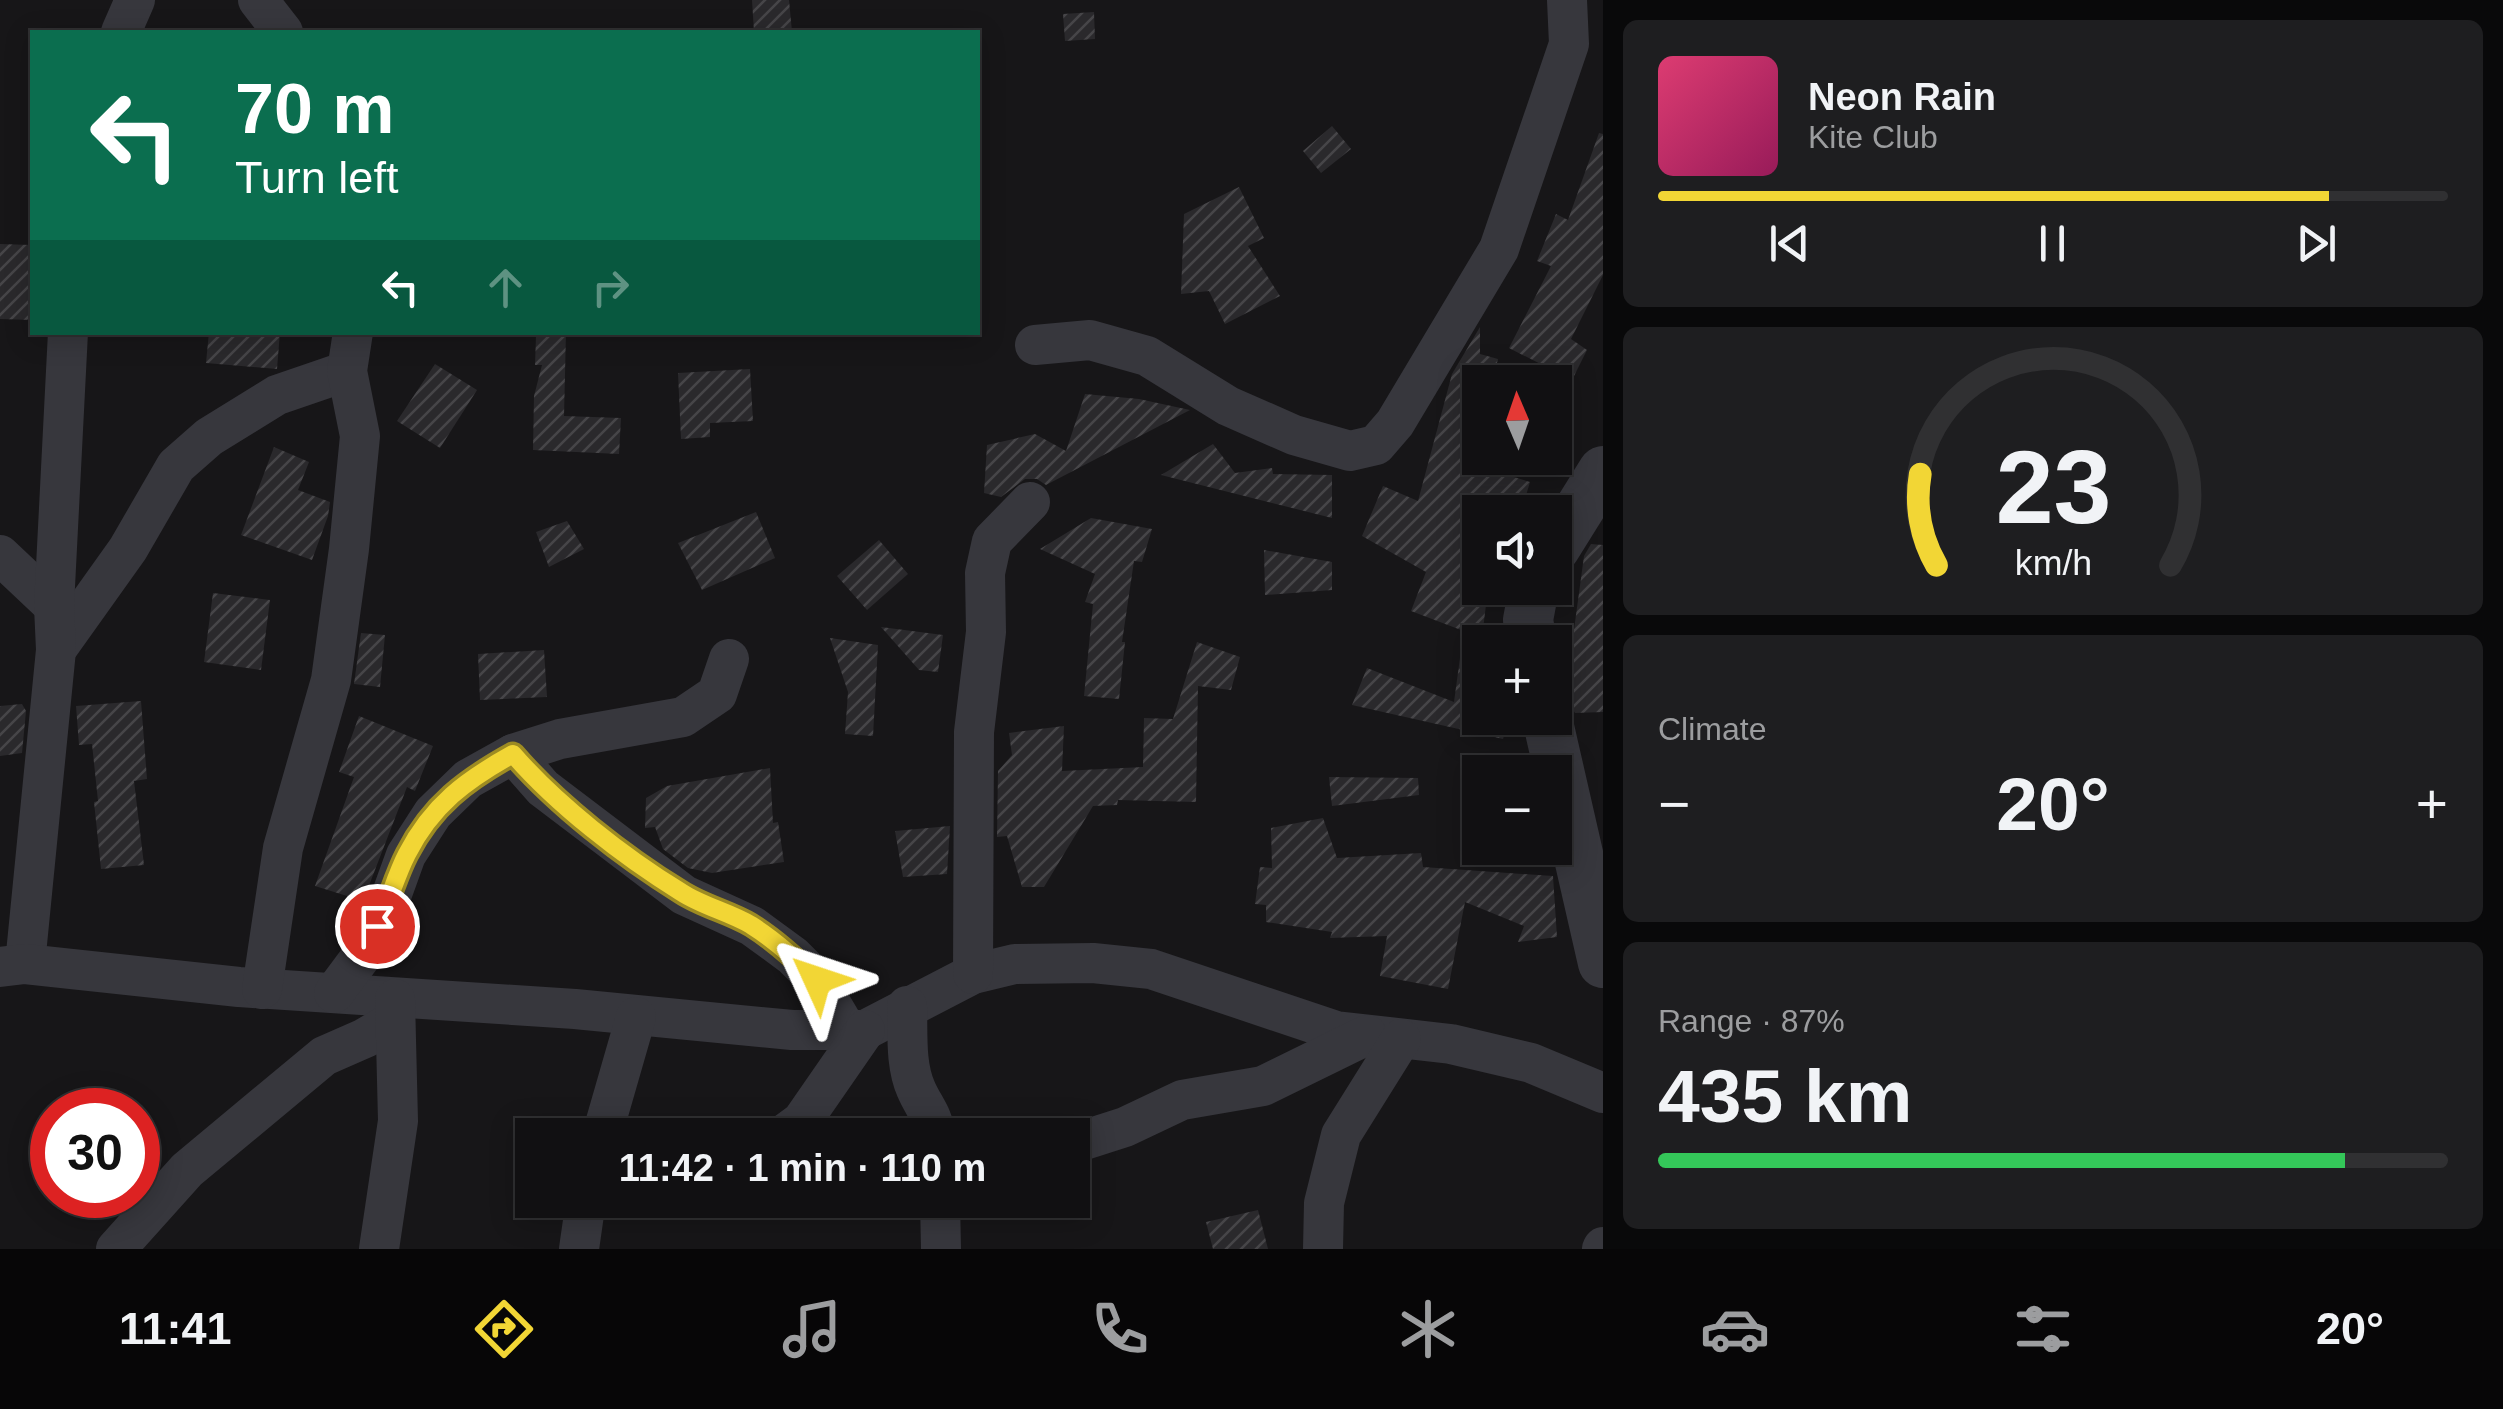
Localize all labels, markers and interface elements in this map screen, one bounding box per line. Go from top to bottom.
icon: left [70,70,200,200]
text: 70 m [235,70,395,148]
text: Neon Rain [1808,76,1996,118]
text: Kite Club [1808,119,1938,155]
text: Turn left [235,152,398,203]
icon: previous [1762,216,1817,271]
icon: pause [2025,216,2080,271]
icon: next [2289,216,2344,271]
icon: left [373,260,428,315]
icon: ahead [478,260,533,315]
icon: right [583,260,638,315]
north arrow [1462,365,1572,475]
map controls [1462,365,1572,865]
text: 23 [1995,429,2111,545]
button: sound [1462,495,1572,605]
text: km/h [2014,543,2092,583]
button: + [1462,625,1572,735]
text: Climate [1658,711,1766,747]
button: − [1462,755,1572,865]
text: 20° [1996,762,2110,846]
text: − [1658,773,1690,835]
text: + [2416,773,2448,835]
pin [335,884,420,969]
icon: arrive [350,899,405,954]
position arrow [765,928,869,1032]
text: Range · 87% [1658,1003,1845,1039]
text: 435 km [1658,1054,1912,1138]
speed limit sign: 30 [30,1088,160,1218]
text: 11:42 · 1 min · 110 m [619,1147,986,1189]
icon: directions [469,1294,539,1364]
icon: music [777,1294,847,1364]
icon: phone [1085,1294,1155,1364]
icon: climate [1393,1294,1463,1364]
icon: car [1700,1294,1770,1364]
icon: filters [2008,1294,2078,1364]
text: 11:41 [119,1303,232,1354]
text: 20° [2316,1303,2384,1354]

